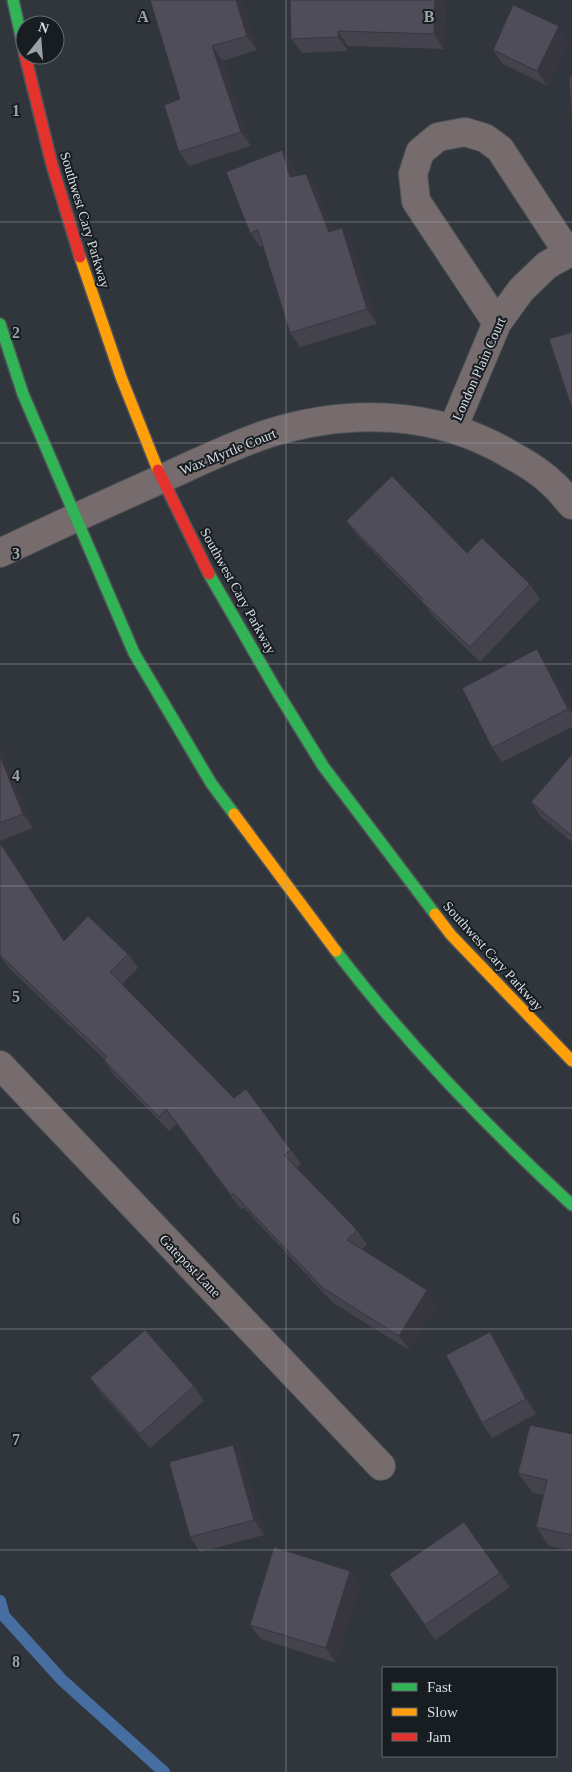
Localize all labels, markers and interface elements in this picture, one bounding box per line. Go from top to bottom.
text: A [137,8,149,25]
text: B [424,8,435,25]
north arrow [15,15,65,65]
text: N [37,19,51,37]
text: 1 [12,102,20,119]
street label: Southwest Cary Parkway [57,150,113,290]
street label: London Plain Court [450,315,509,423]
text: 2 [12,324,20,341]
street label: Wax Myrtle Court [178,426,278,478]
street label: Southwest Cary Parkway [197,525,279,657]
text: 3 [12,545,20,562]
text: 4 [12,767,20,784]
street label: Southwest Cary Parkway [440,898,546,1014]
text: 5 [12,988,20,1005]
text: 6 [12,1210,20,1227]
street label: Gatepost Lane [156,1232,224,1300]
text: 7 [12,1431,20,1448]
text: 8 [12,1653,20,1670]
legend [382,1667,557,1757]
text: Fast [427,1679,453,1695]
text: Slow [427,1704,458,1720]
text: Jam [427,1729,451,1745]

